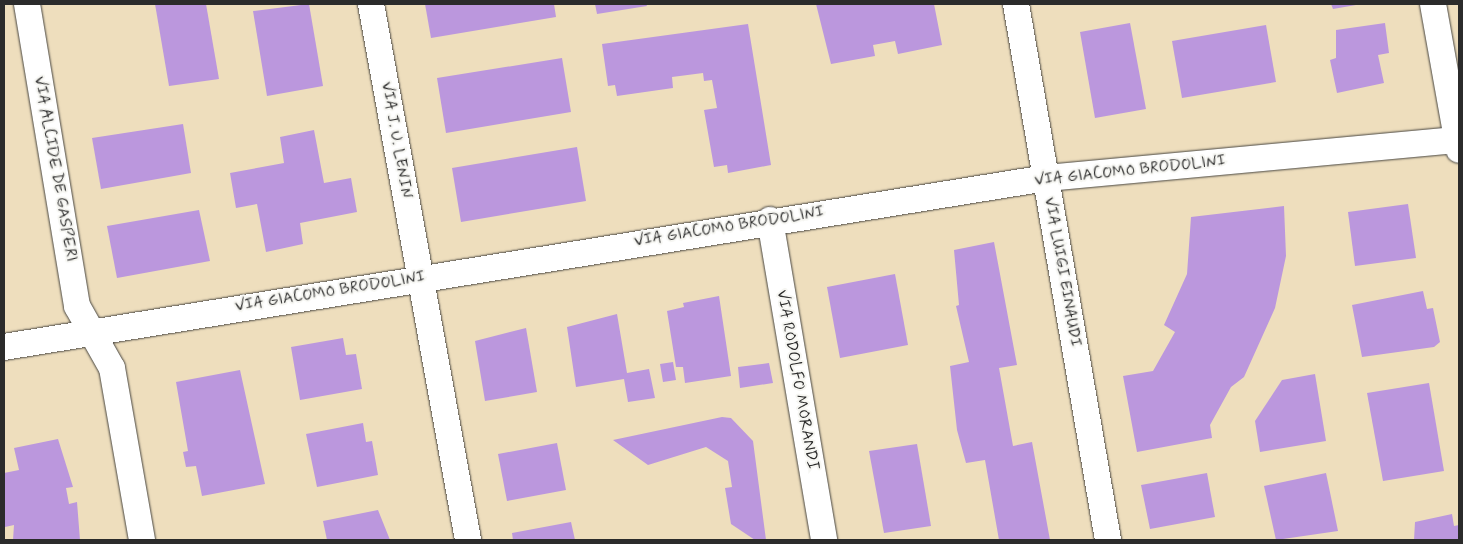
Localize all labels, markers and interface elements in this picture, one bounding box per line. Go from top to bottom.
street label: VIA ALCIDE DE GASPERI [29,75,81,263]
street label: VIA J. U. LENIN [376,80,416,200]
street label: VIA GIACOMO BRODOLINI [1032,151,1228,191]
street label: VIA LUIGI EINAUDI [1039,196,1085,348]
street label: VIA GIACOMO BRODOLINI [631,202,827,252]
street label: VIA GIACOMO BRODOLINI [232,267,428,317]
street label: VIA RODOLFO MORANDI [772,292,822,468]

